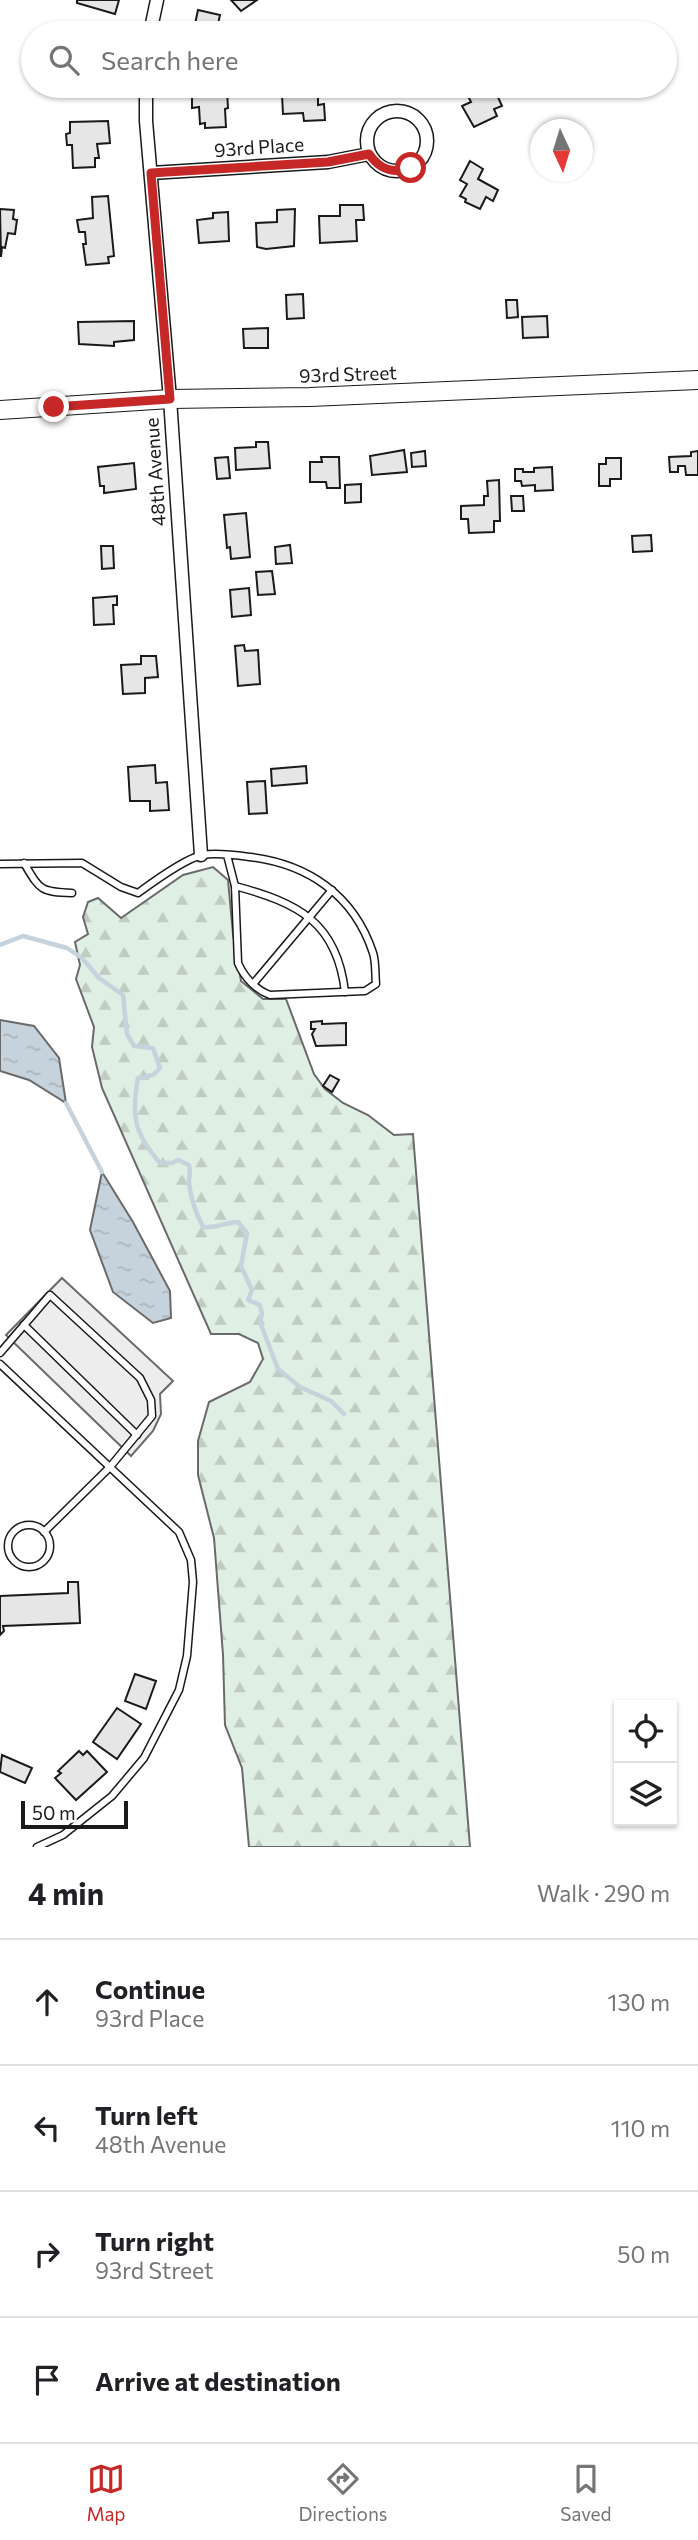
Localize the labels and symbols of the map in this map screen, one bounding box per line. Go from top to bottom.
north arrow [530,119,593,182]
street label: 93rd Place [213,132,305,161]
route start [395,152,426,183]
street label: 93rd Street [299,360,398,387]
route end [38,391,69,422]
street label: 48th Avenue [139,417,170,527]
scale bar [21,1798,128,1830]

